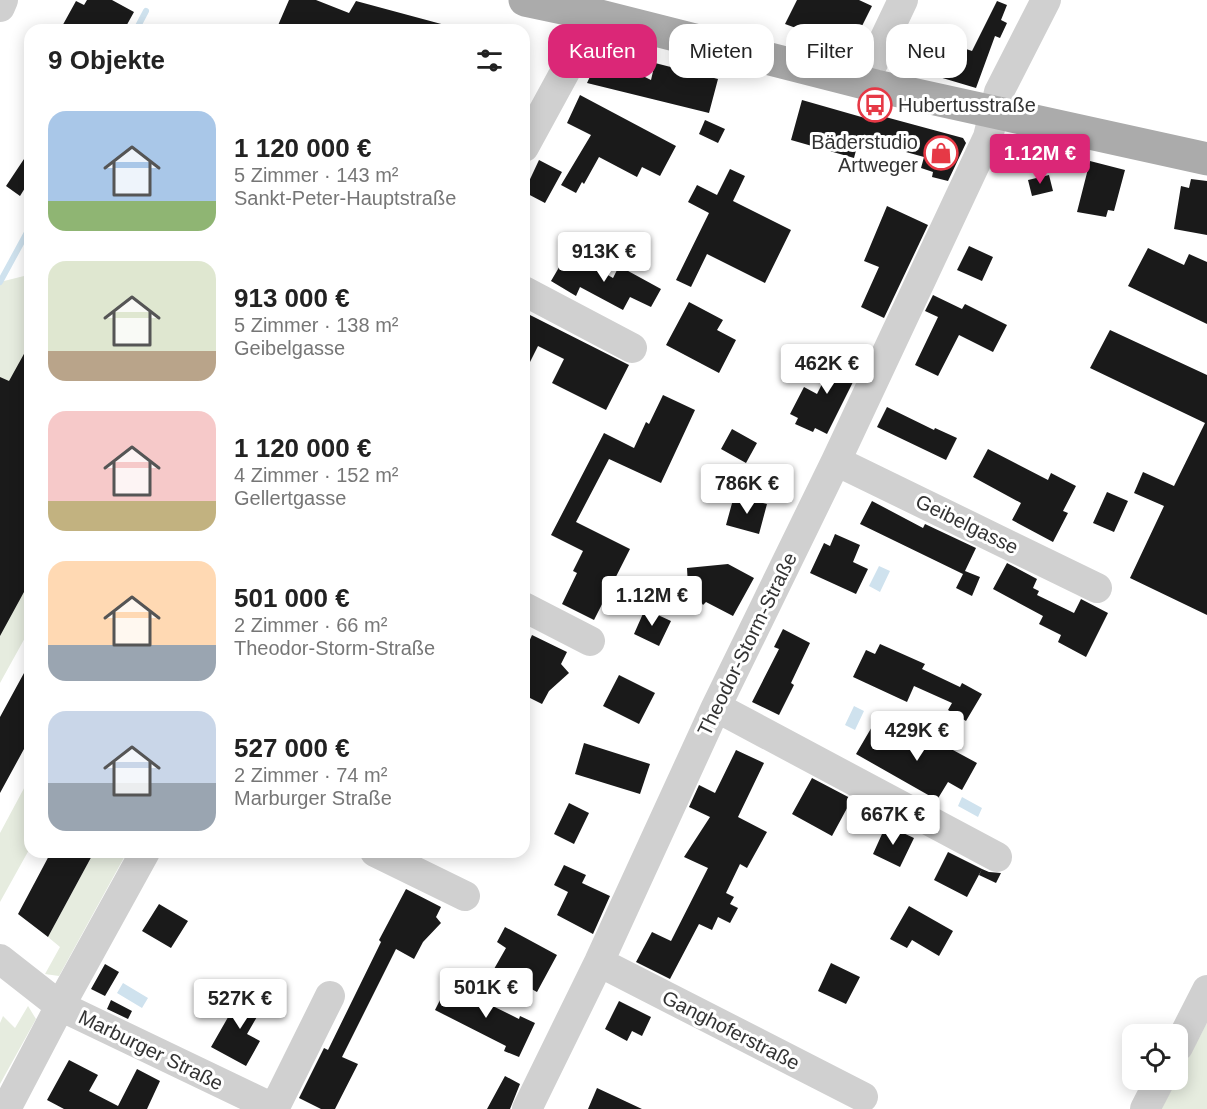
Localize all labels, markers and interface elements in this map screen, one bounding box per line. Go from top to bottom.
chip: Kaufen [548,24,657,78]
chip: Mieten [669,24,774,78]
chip: Filter [786,24,874,78]
chip: Neu [886,24,967,78]
icon: filters [473,44,506,77]
text: 9 Objekte [48,45,165,75]
bus stop icon: Hubertusstraße [857,87,893,123]
place label: Hubertusstraße [898,94,1036,116]
place label: Bäderstudio Artweger [811,131,918,176]
text: 1 120 000 € [234,133,371,163]
pin: 1.12M € [985,134,1095,185]
icon: home [96,135,168,207]
shop icon: Bäderstudio Artweger [923,135,959,171]
text: 1.12M € [1004,142,1076,164]
text: 5 Zimmer · 143 m² [234,164,398,186]
text: Sankt-Peter-Hauptstraße [234,187,456,209]
pin: 913K € [555,232,653,283]
text: 913K € [572,240,636,262]
text: 913 000 € [234,283,350,313]
icon: home [96,285,168,357]
text: 5 Zimmer · 138 m² [234,314,398,336]
text: Geibelgasse [234,337,345,359]
pin: 462K € [778,344,876,395]
text: 462K € [795,352,859,374]
text: 1 120 000 € [234,433,371,463]
icon: home [96,435,168,507]
text: 4 Zimmer · 152 m² [234,464,398,486]
pin: 786K € [698,464,796,515]
text: 786K € [715,472,779,494]
text: Gellertgasse [234,487,346,509]
street label: Geibelgasse [912,490,1022,558]
street label: Theodor-Storm-Straße [693,549,801,739]
pin: 1.12M € [597,576,707,627]
text: 501 000 € [234,583,350,613]
text: 1.12M € [616,584,688,606]
icon: home [96,585,168,657]
text: 2 Zimmer · 66 m² [234,614,387,636]
text: Theodor-Storm-Straße [234,637,435,659]
pin: 429K € [868,711,966,762]
text: 429K € [885,719,949,741]
text: 527 000 € [234,733,350,763]
icon: home [96,735,168,807]
text: 2 Zimmer · 74 m² [234,764,387,786]
text: Marburger Straße [234,787,392,809]
pin: 667K € [844,795,942,846]
text: 667K € [861,803,925,825]
pin: 501K € [437,968,535,1019]
text: 501K € [454,976,518,998]
pin: 527K € [191,979,289,1030]
street label: Ganghoferstraße [659,986,803,1074]
text: 527K € [208,987,272,1009]
street label: Marburger Straße [75,1006,227,1094]
map controls [1122,1024,1188,1090]
button: locate [1122,1024,1188,1090]

